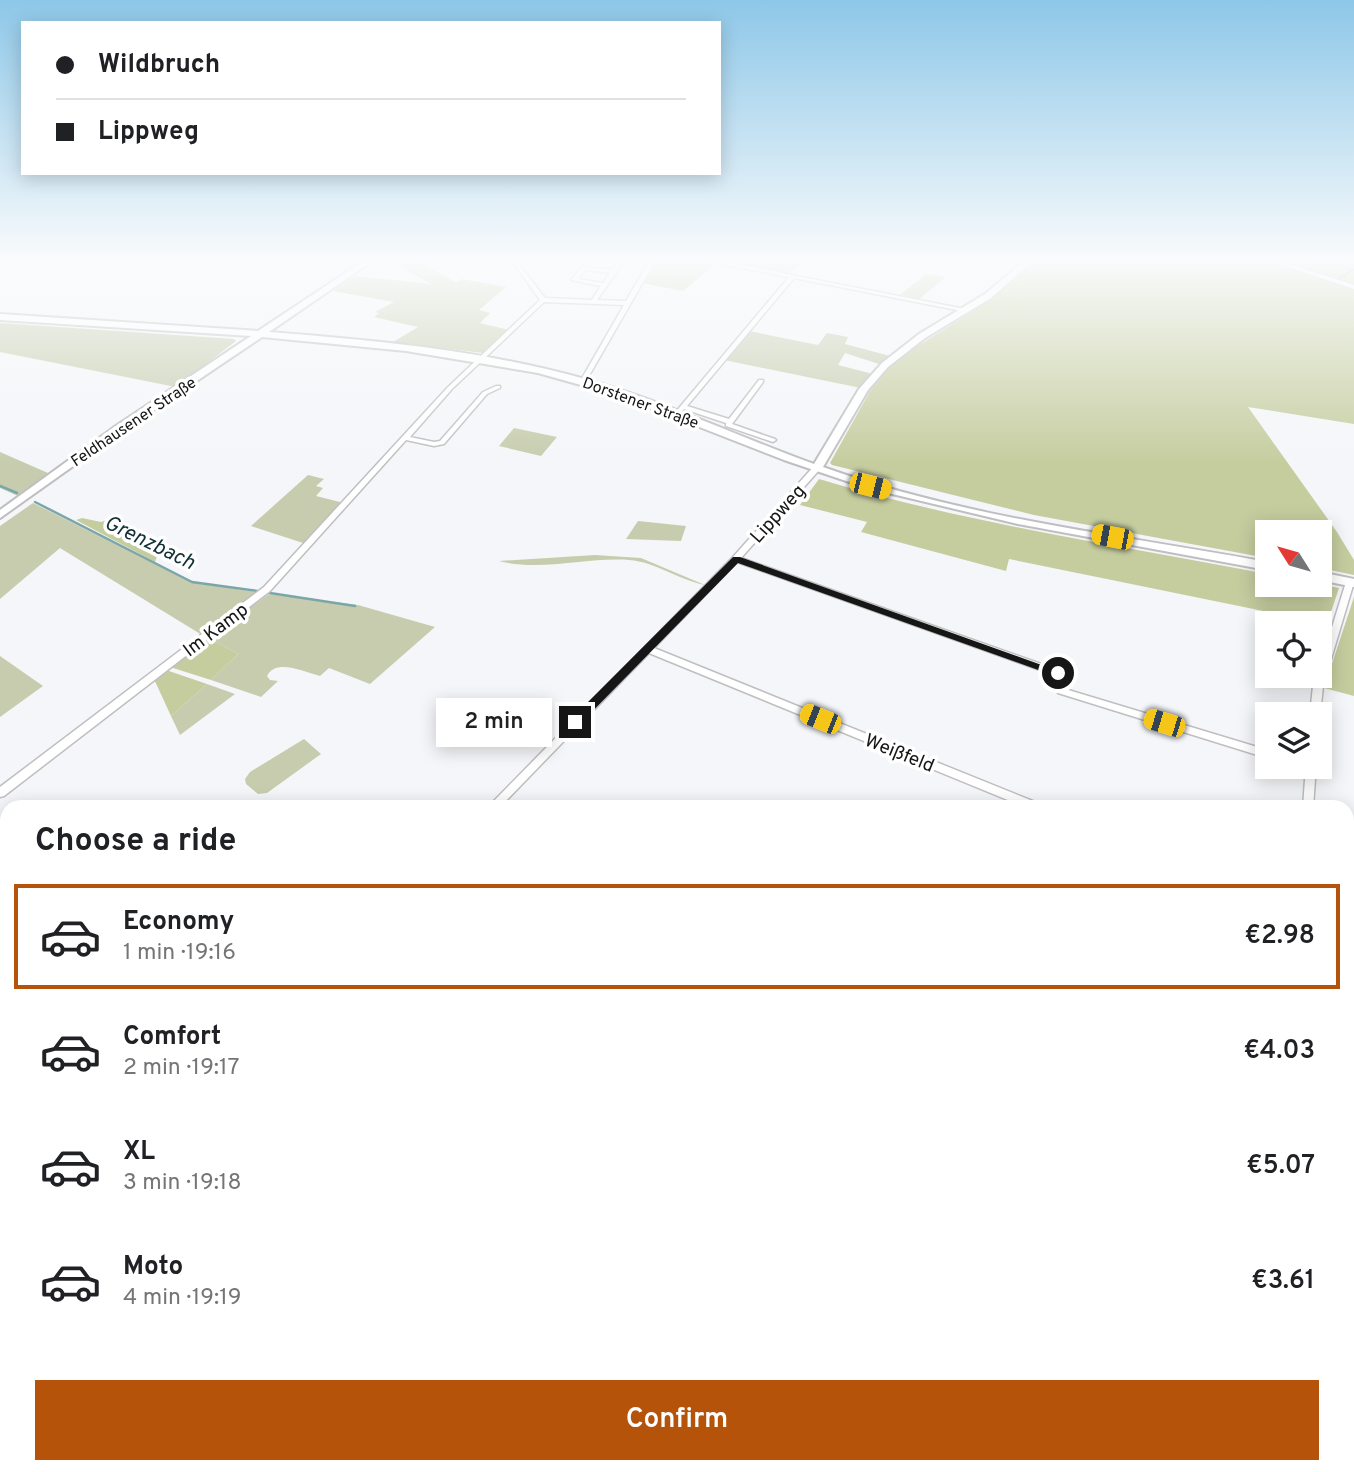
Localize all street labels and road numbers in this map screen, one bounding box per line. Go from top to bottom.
street label: Feldhausener Straße [68,373,201,472]
street label: Dorstener Straße [579,374,701,434]
street label: Lippweg [746,480,811,549]
street label: Im Kamp [179,598,254,663]
street label: Weißfeld [861,729,938,779]

